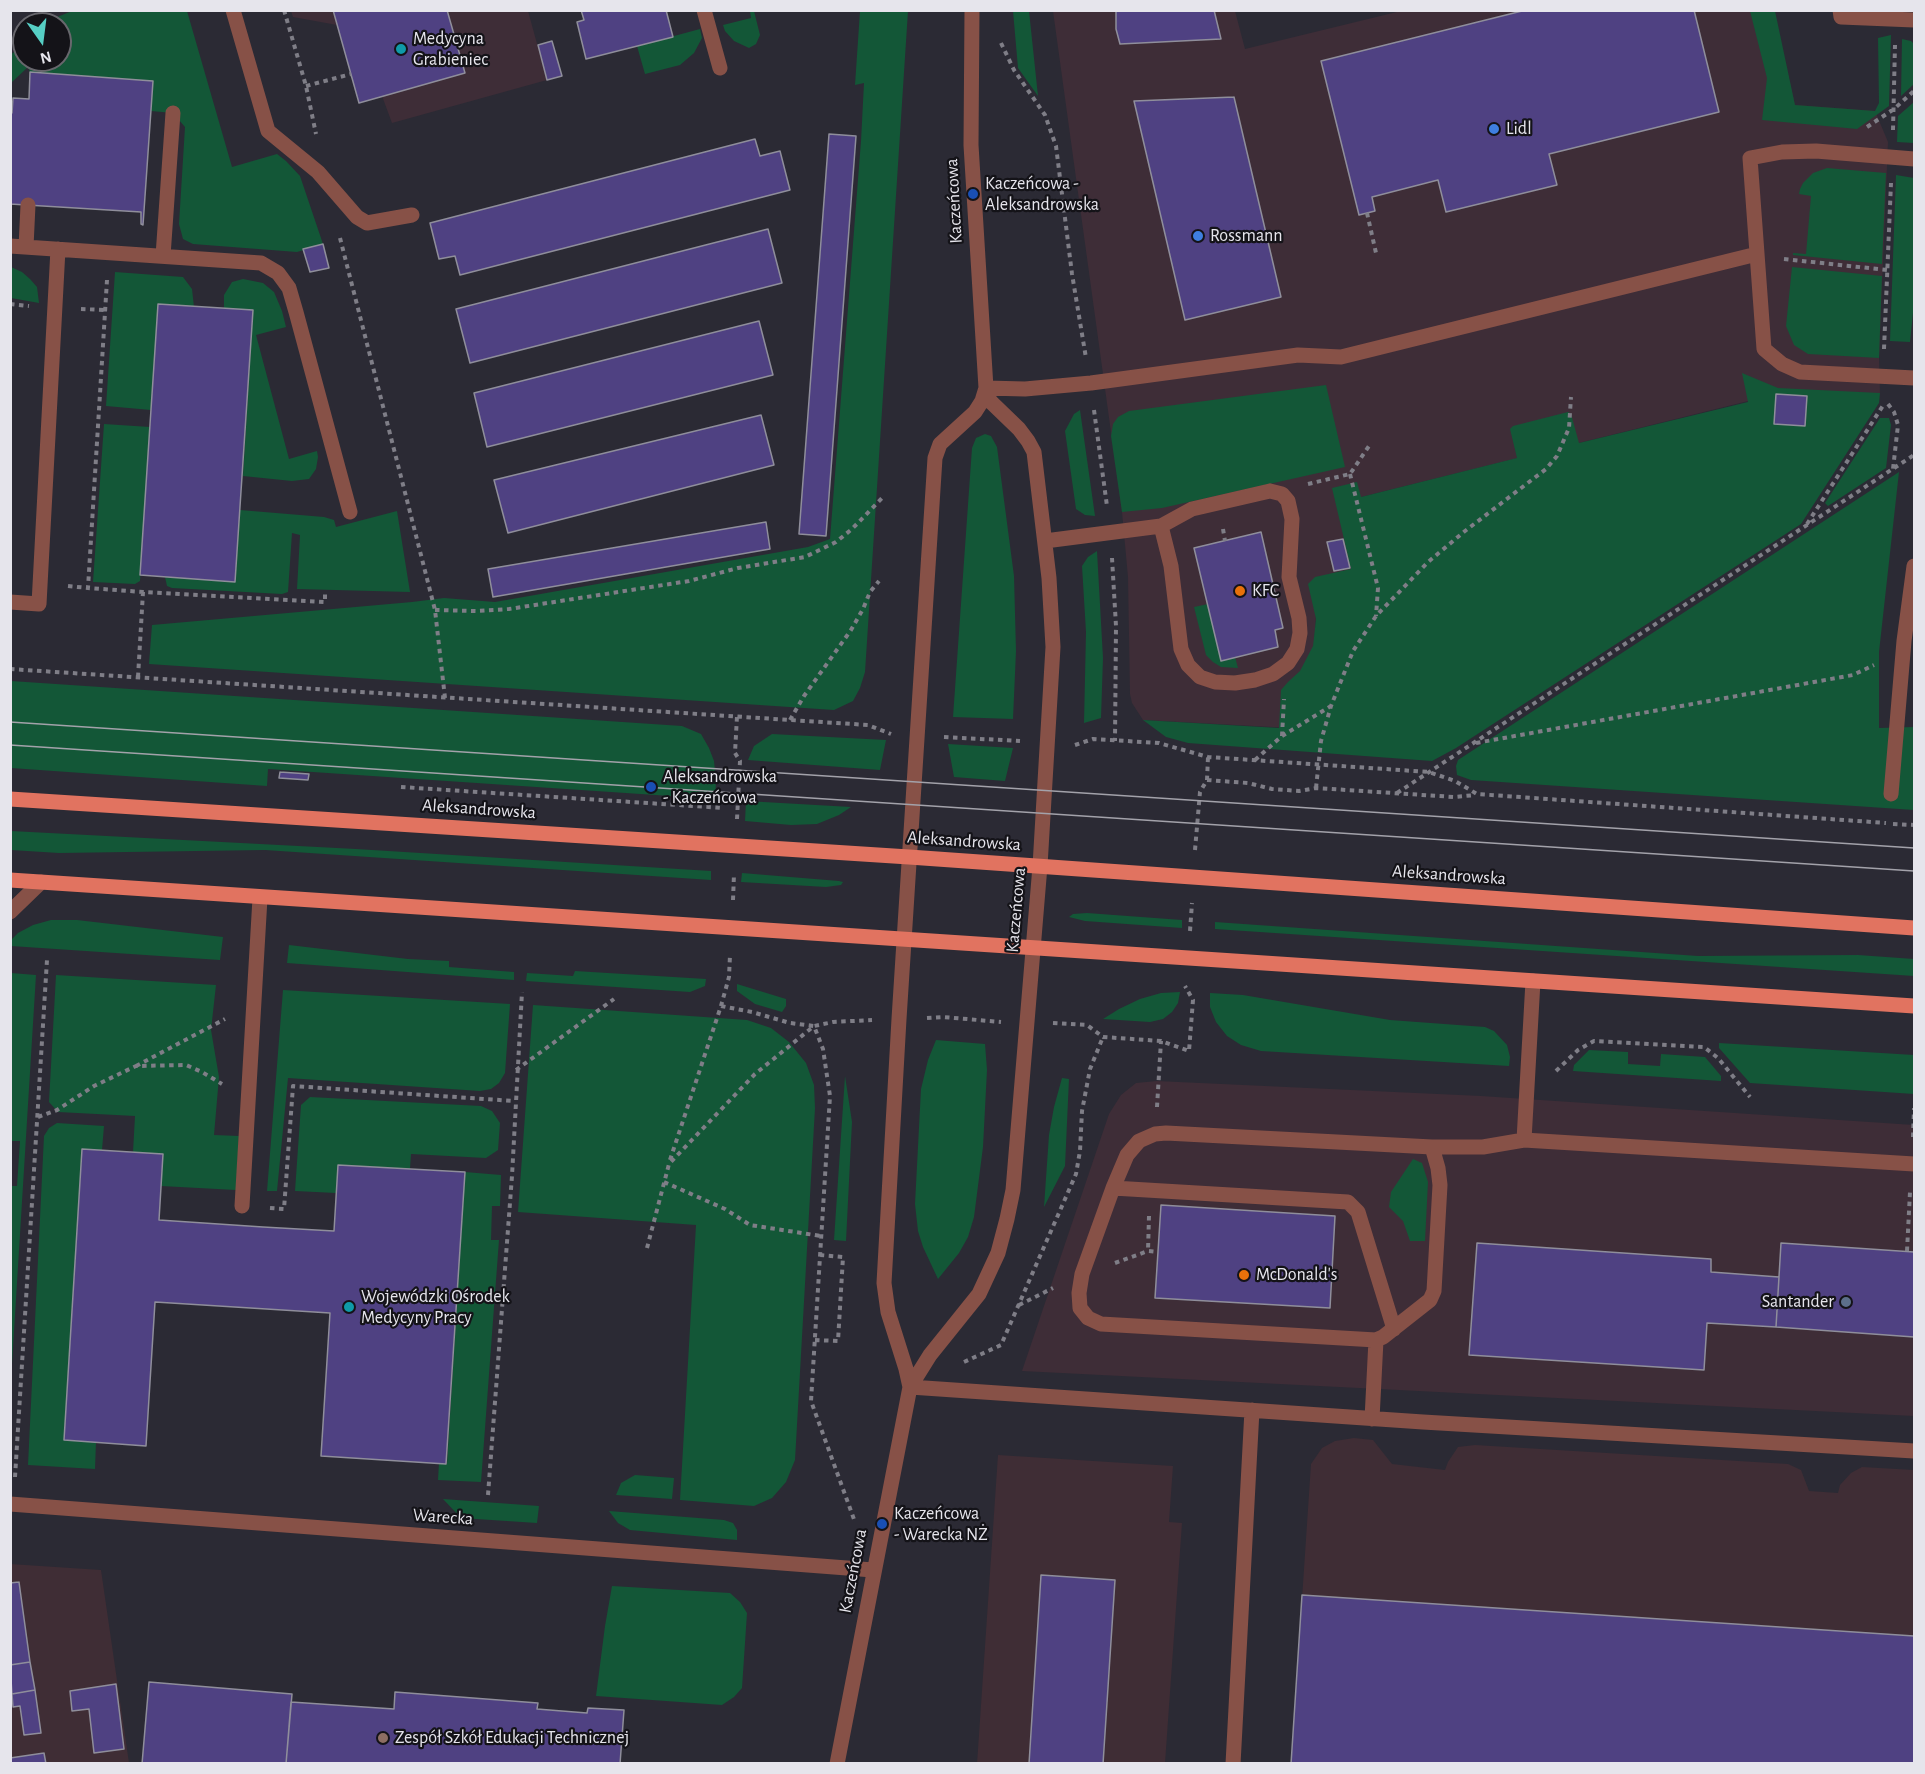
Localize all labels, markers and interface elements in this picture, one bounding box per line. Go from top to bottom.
north arrow [12,12,72,72]
place label: Medycyna Grabieniec [413,28,488,70]
marker: Medycyna Grabieniec [394,42,408,56]
text: N [39,48,53,67]
place label: Lidl [1506,118,1532,140]
marker: Lidl [1487,122,1501,136]
street label: Kaczeńcowa [941,158,967,244]
place label: Kaczeńcowa - Aleksandrowska [985,173,1099,216]
marker: Kaczeńcowa - Aleksandrowska [966,187,980,201]
place label: Rossmann [1210,225,1282,247]
marker: Rossmann [1191,229,1205,243]
place label: KFC [1252,580,1279,602]
marker: KFC [1233,584,1247,598]
place label: Aleksandrowska - Kaczeńcowa [663,766,777,808]
marker: Aleksandrowska - Kaczeńcowa [644,780,658,794]
street label: Aleksandrowska [421,794,537,824]
street label: Aleksandrowska [906,826,1022,856]
street label: Aleksandrowska [1391,860,1507,890]
street label: Kaczeńcowa [1002,867,1030,953]
place label: McDonald's [1256,1264,1338,1286]
marker: McDonald's [1237,1268,1251,1282]
place label: Wojewódzki Ośrodek Medycyny Pracy [361,1286,510,1328]
place label: Santander [1762,1291,1834,1313]
marker: Santander [1839,1295,1853,1309]
marker: Wojewódzki Ośrodek Medycyny Pracy [342,1300,356,1314]
place label: Kaczeńcowa - Warecka NŻ [894,1503,988,1546]
street label: Warecka [412,1504,474,1530]
marker: Kaczeńcowa - Warecka NŻ [875,1517,889,1531]
street label: Kaczeńcowa [834,1527,872,1615]
place label: Zespół Szkół Edukacji Technicznej [395,1727,629,1749]
marker: Zespół Szkół Edukacji Technicznej [376,1731,390,1745]

